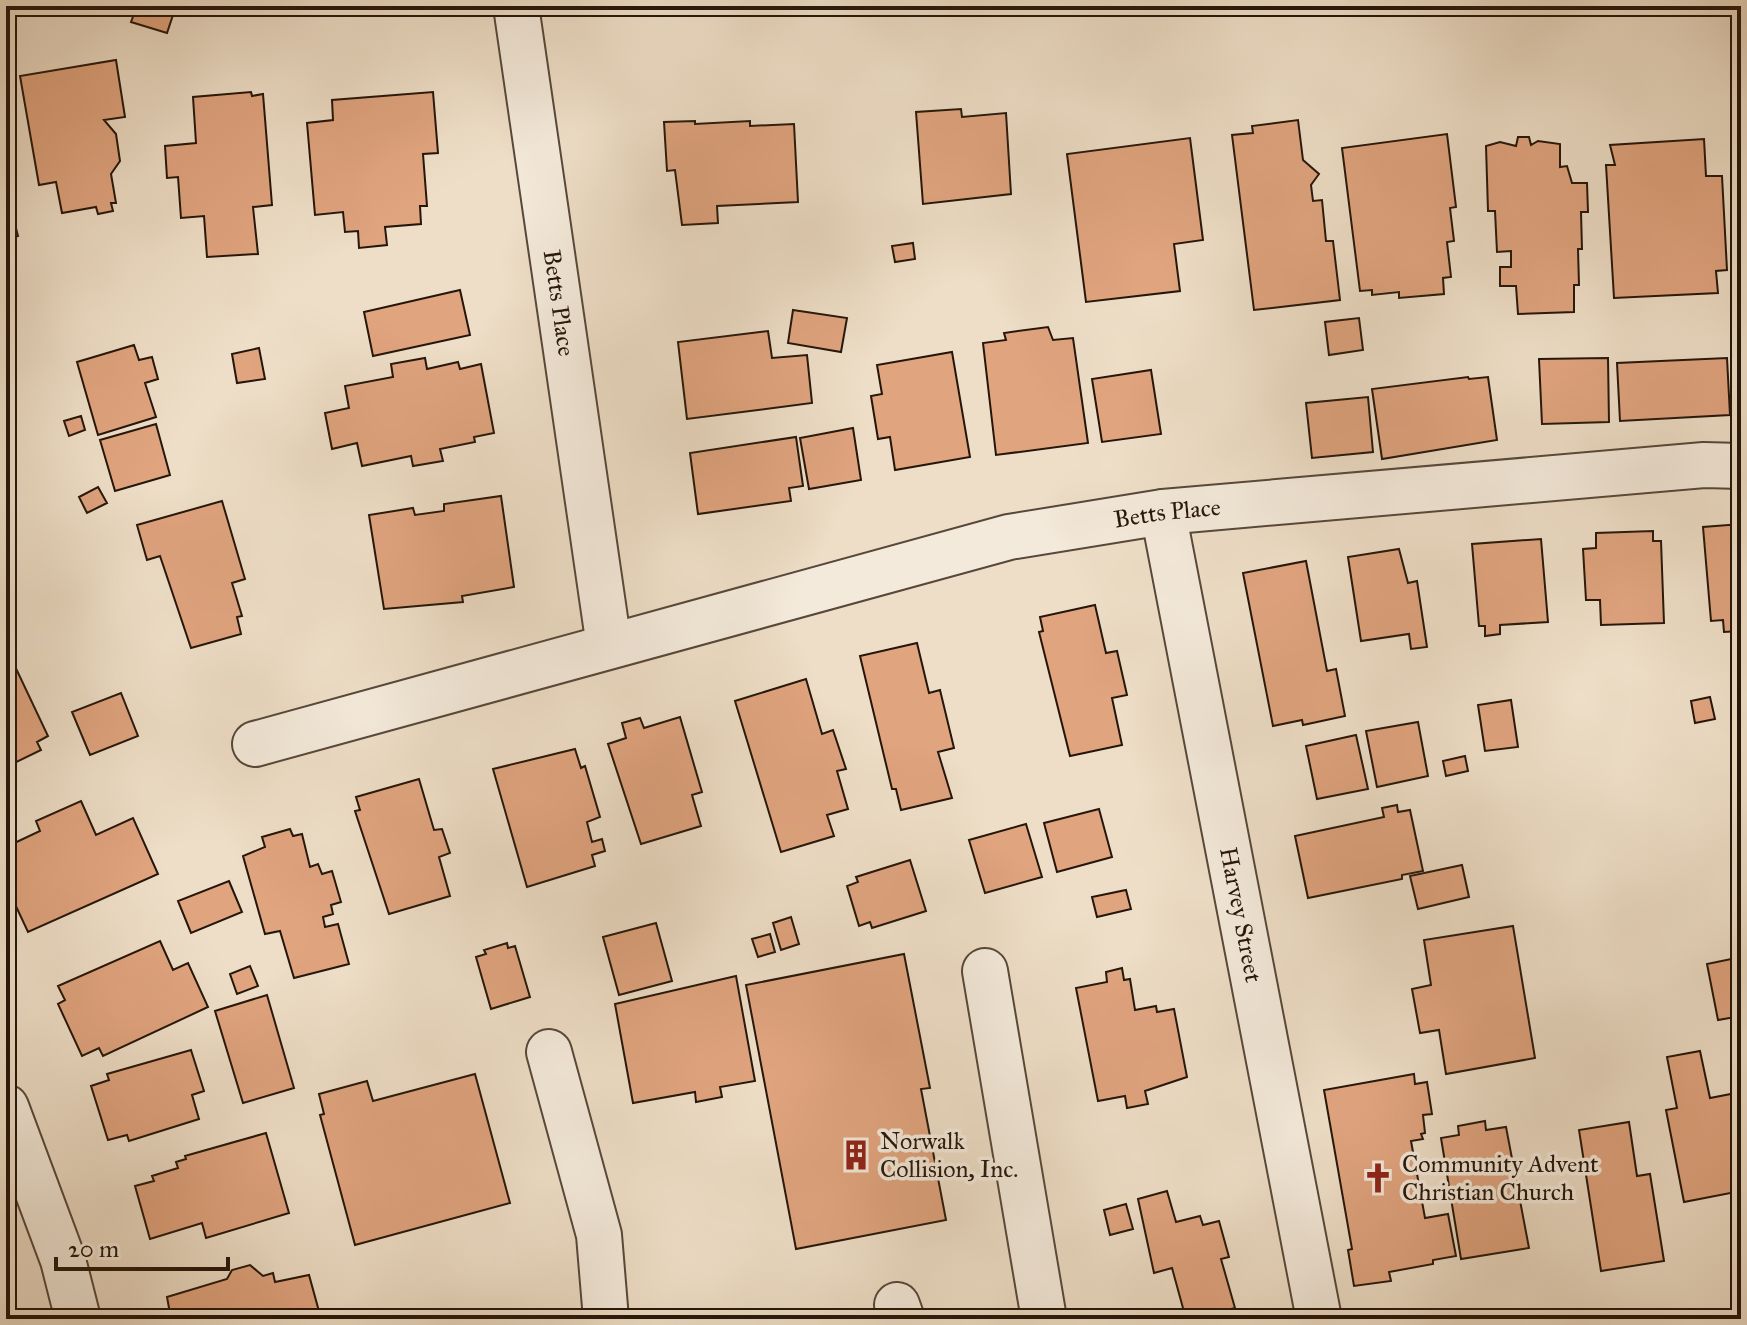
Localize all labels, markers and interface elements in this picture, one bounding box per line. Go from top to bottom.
street label: Betts Place [537,248,582,358]
street label: Betts Place [1112,492,1222,535]
street label: Harvey Street [1213,844,1269,985]
place label: Norwalk Collision, Inc. [880,1126,1018,1184]
building icon: Norwalk Collision, Inc. [839,1138,873,1172]
place label: Community Advent Christian Church [1402,1149,1599,1207]
church icon: Community Advent Christian Church [1361,1161,1395,1195]
scale bar [56,1221,228,1271]
text: 20 m [68,1234,119,1264]

